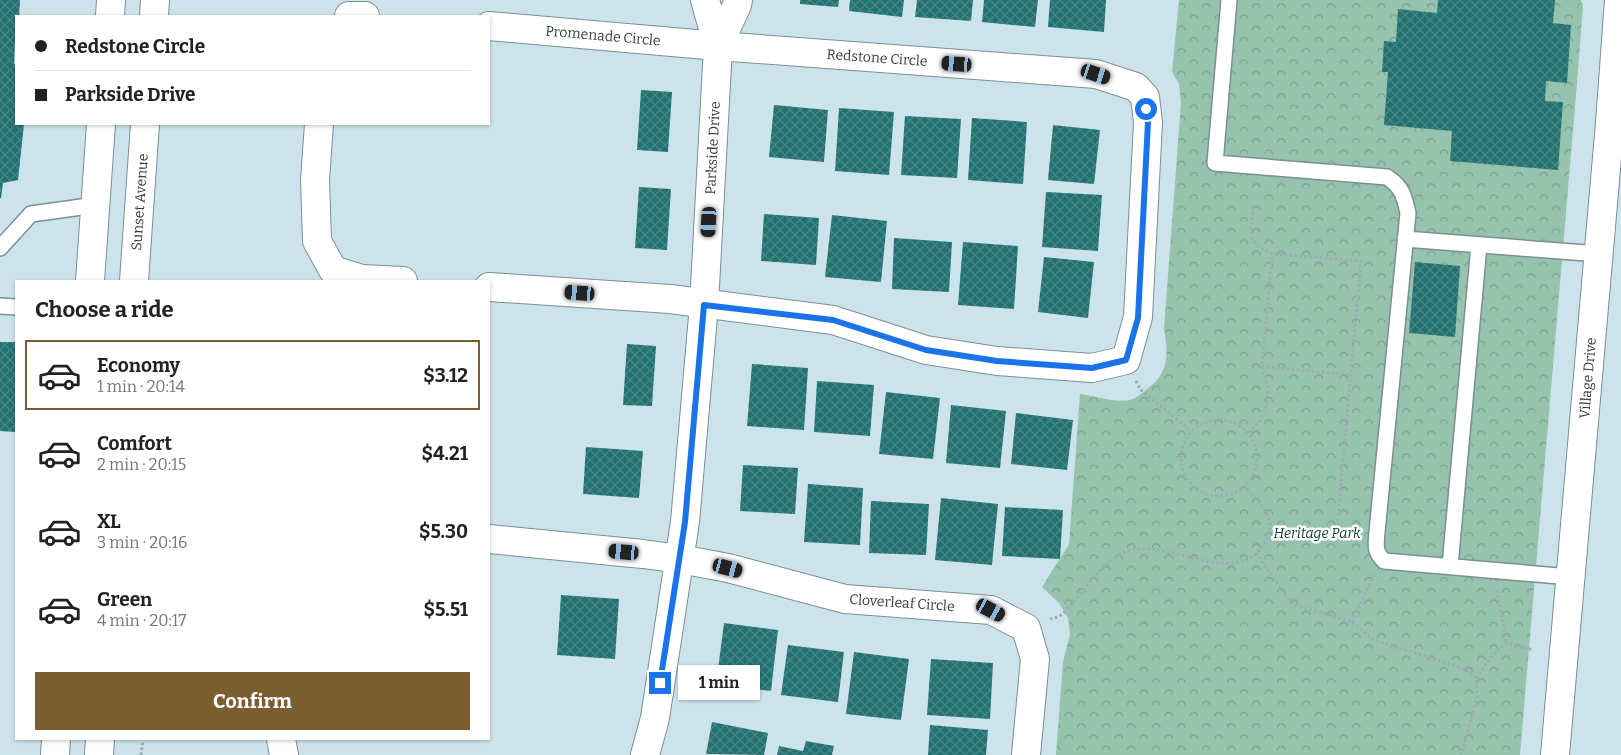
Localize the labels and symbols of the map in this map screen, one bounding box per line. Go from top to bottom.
street label: Promenade Circle [545,22,661,50]
street label: Redstone Circle [826,46,928,70]
car [941,55,972,73]
car [1079,62,1112,86]
route start [1135,98,1157,120]
street label: Parkside Drive [702,101,724,195]
street label: Sunset Avenue [128,153,152,251]
car [700,207,717,237]
car [564,284,595,302]
street label: Village Drive [1576,337,1600,419]
park label: Heritage Park [1273,525,1361,542]
car [608,543,639,561]
car [711,557,744,579]
street label: Cloverleaf Circle [849,591,955,615]
car [974,596,1007,624]
callout: 1 min [678,666,760,700]
route end [649,672,671,694]

